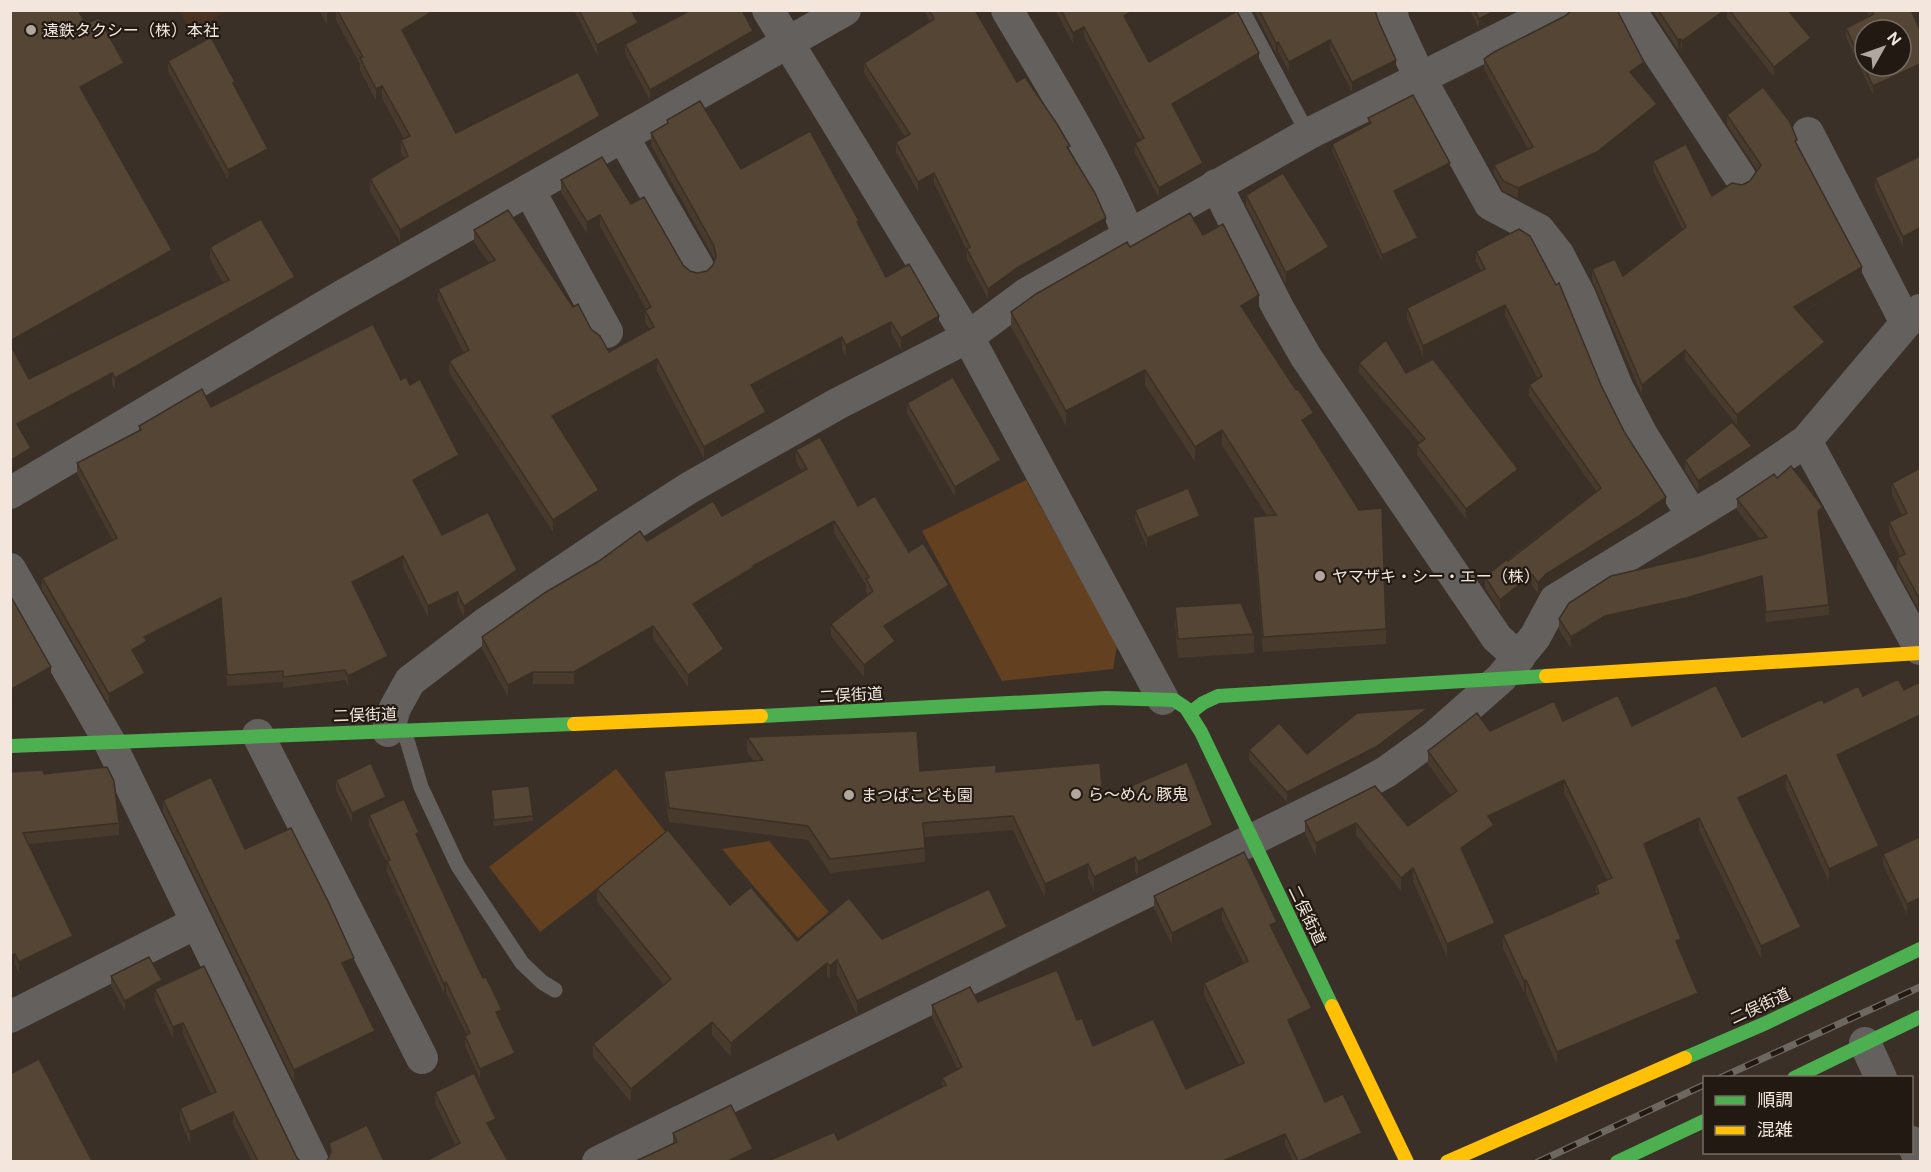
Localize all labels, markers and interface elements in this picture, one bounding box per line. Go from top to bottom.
north arrow [1853,18,1913,78]
place label: 遠鉄タクシー（株）本社 [43,20,219,41]
marker: 遠鉄タクシー（株）本社 [24,23,38,37]
text: N [1882,27,1906,50]
place label: ヤマザキ・シー・エー（株） [1332,566,1540,587]
marker: ヤマザキ・シー・エー（株） [1313,569,1327,583]
street label: 二俣街道 [818,683,884,707]
street label: 二俣街道 [333,703,397,727]
place label: ら～めん 豚鬼 [1088,784,1188,805]
place label: まつばこども園 [861,785,973,806]
marker: ら～めん 豚鬼 [1069,787,1083,801]
marker: まつばこども園 [842,788,856,802]
street label: 二俣街道 [1284,882,1330,948]
street label: 二俣街道 [1727,983,1793,1029]
legend [1703,1076,1913,1154]
text: 順調 [1757,1088,1793,1112]
text: 混雑 [1757,1118,1793,1142]

